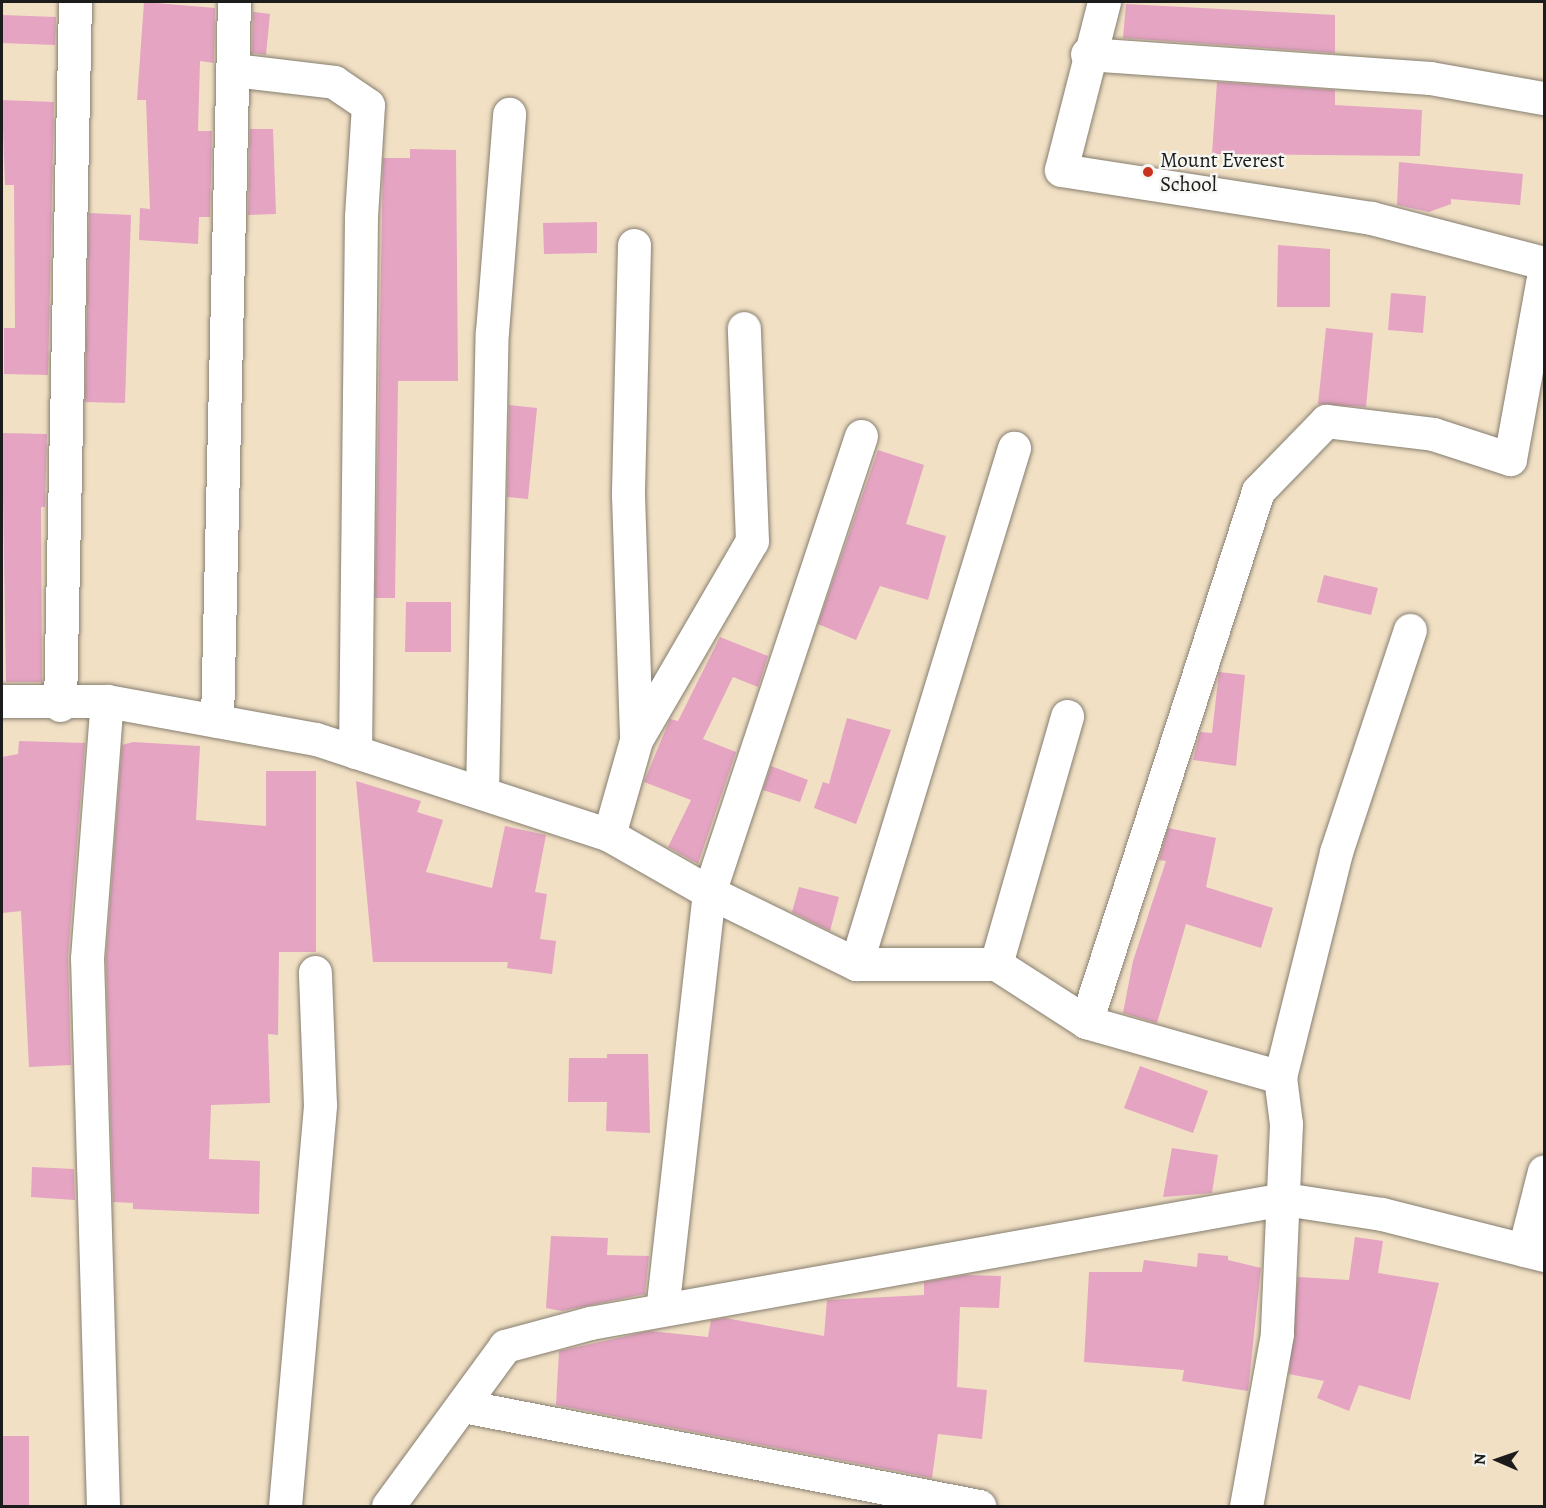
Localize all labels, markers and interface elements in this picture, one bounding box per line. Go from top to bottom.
place label: Mount Everest School [1160,147,1285,197]
marker: Mount Everest School [1141,165,1155,179]
north arrow [1468,1430,1528,1490]
text: N [1469,1453,1491,1466]

